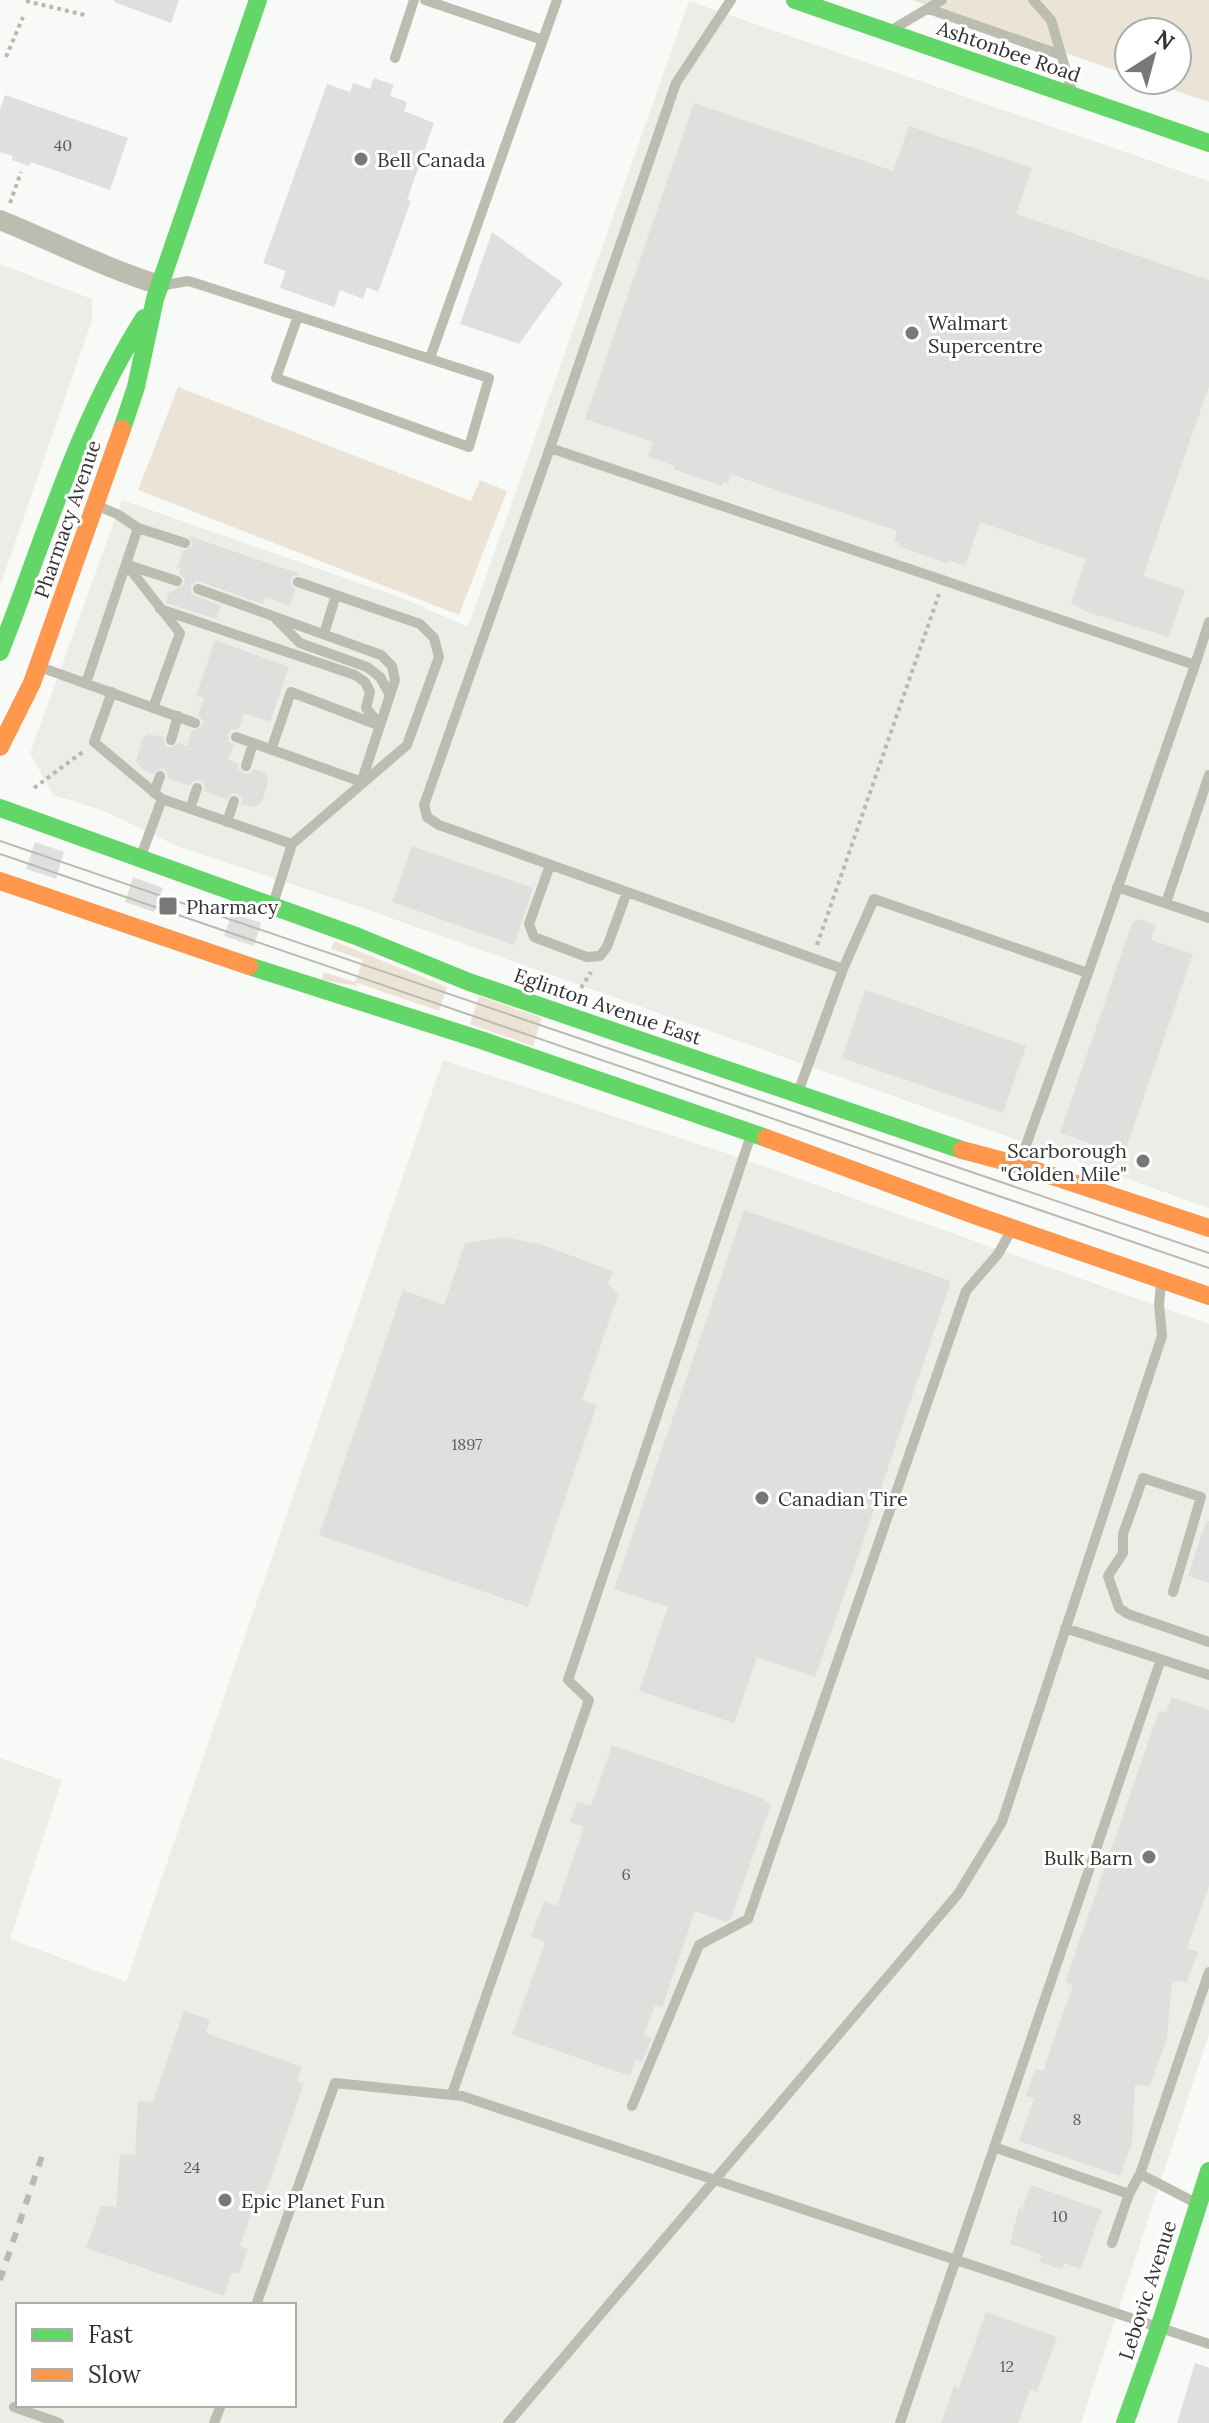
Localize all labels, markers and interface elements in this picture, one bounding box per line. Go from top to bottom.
street label: Ashtonbee Road [933,14,1084,87]
north arrow [1113,16,1193,96]
text: N [1150,23,1180,56]
house number: 40 [54,135,72,155]
place label: Bell Canada [377,147,485,172]
marker: Bell Canada [352,150,370,168]
place label: Walmart Supercentre [928,310,1043,358]
marker: Walmart Supercentre [903,324,921,342]
street label: Pharmacy Avenue [28,437,106,601]
place label: Pharmacy [186,894,279,919]
marker: Pharmacy [157,895,179,917]
street label: Eglinton Avenue East [511,962,705,1050]
place label: Scarborough "Golden Mile" [1001,1138,1127,1186]
marker: Scarborough "Golden Mile" [1134,1152,1152,1170]
house number: 1897 [452,1434,483,1454]
place label: Canadian Tire [778,1486,908,1511]
marker: Canadian Tire [753,1489,771,1507]
place label: Bulk Barn [1044,1845,1133,1870]
marker: Bulk Barn [1140,1848,1158,1866]
house number: 6 [621,1864,631,1884]
house number: 8 [1073,2109,1082,2129]
house number: 24 [184,2157,201,2177]
place label: Epic Planet Fun [241,2188,385,2213]
marker: Epic Planet Fun [216,2191,234,2209]
house number: 10 [1052,2206,1068,2226]
street label: Lebovic Avenue [1113,2217,1181,2363]
legend [16,2303,296,2407]
text: Fast [88,2319,134,2350]
house number: 12 [1000,2356,1014,2376]
text: Slow [88,2359,142,2390]

